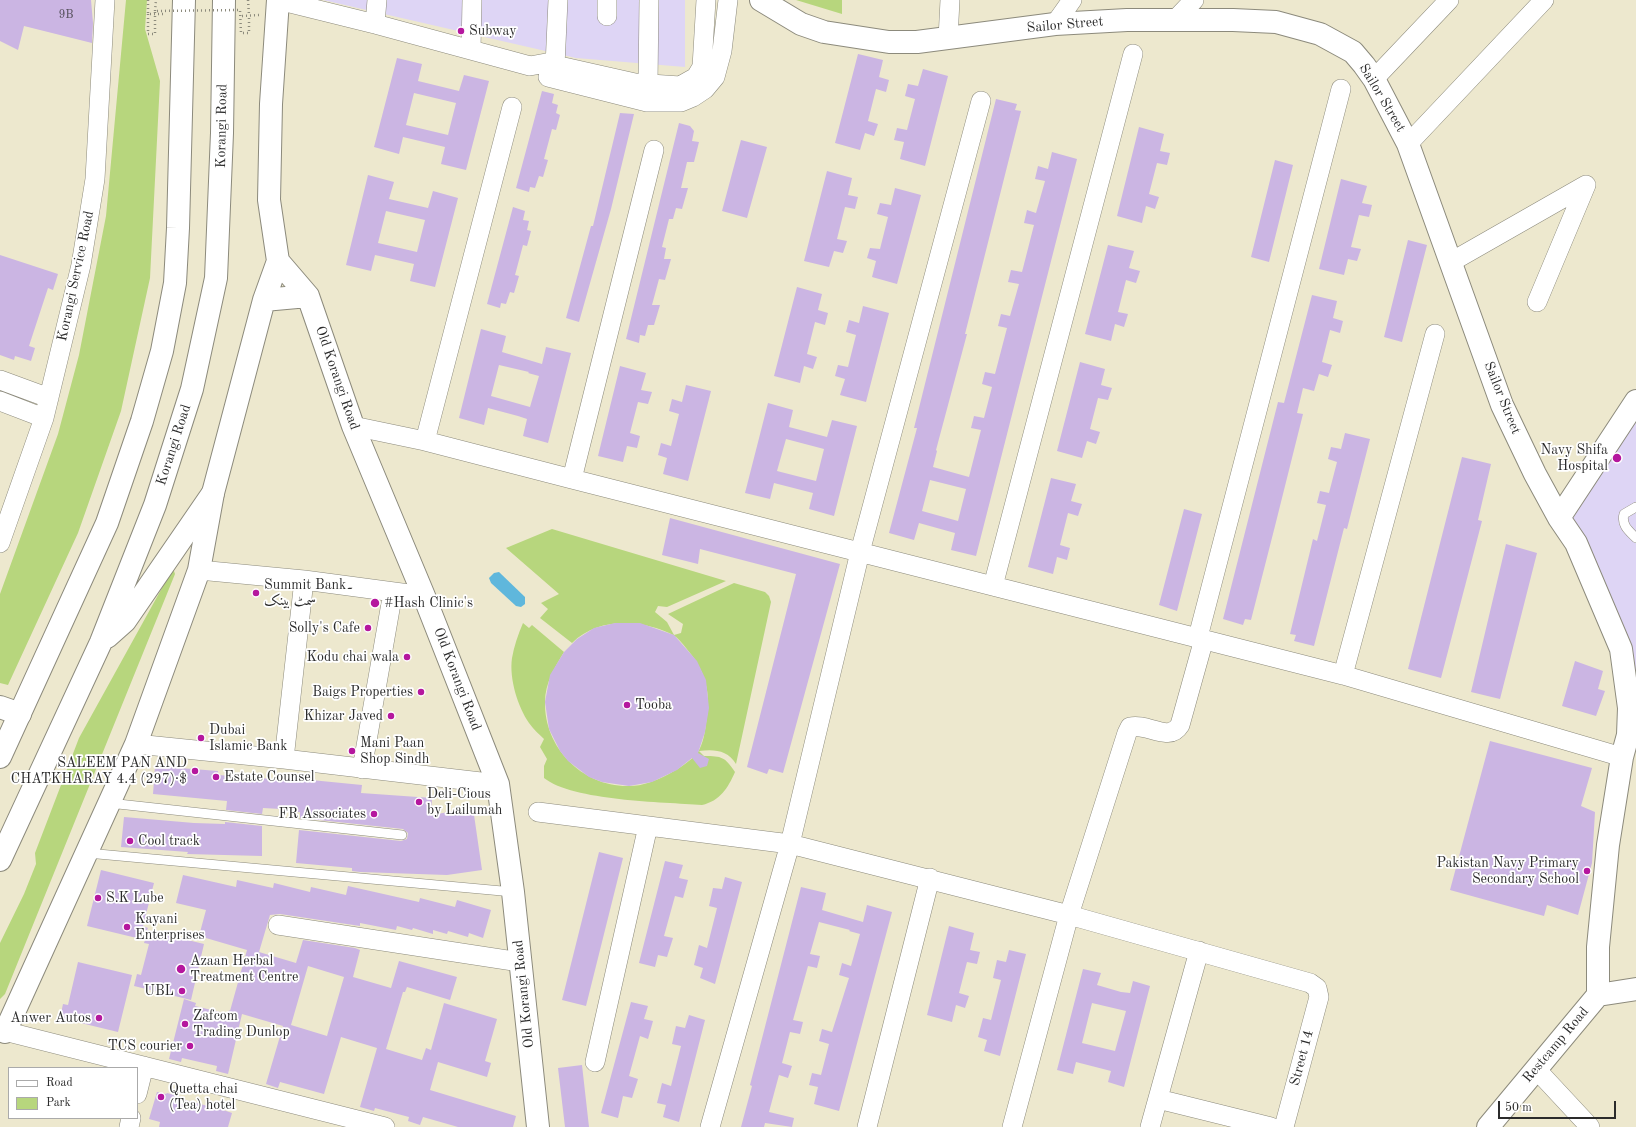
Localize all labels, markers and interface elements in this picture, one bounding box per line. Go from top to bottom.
house number: 9B [58,8,74,22]
street label: Sailor Street [1026,13,1104,37]
place label: Subway [469,23,517,39]
marker: Subway [456,26,466,36]
street label: Sailor Street [1355,61,1409,135]
street label: Korangi Road [213,84,231,168]
street label: Korangi Service Road [54,209,98,343]
street label: Old Korangi Road [311,324,363,432]
street label: Sailor Street [1480,359,1524,437]
street label: Korangi Road [153,402,195,488]
place label: Navy Shifa Hospital [1540,442,1608,474]
marker: Navy Shifa Hospital [1611,452,1623,464]
place label: Summit Bank۔ سمٹ بینک [264,577,353,610]
marker: Summit Bank۔ سمٹ بینک [251,588,261,598]
place label: #Hash Clinic's [384,595,473,611]
marker: #Hash Clinic's [369,597,381,609]
place label: Solly's Cafe [289,620,360,636]
marker: Solly's Cafe [363,623,373,633]
street label: Old Korangi Road [430,625,484,733]
place label: Kodu chai wala [306,649,399,665]
marker: Kodu chai wala [402,652,412,662]
place label: Baigs Properties [312,684,413,700]
marker: Baigs Properties [416,687,426,697]
place label: Tooba [635,697,672,713]
marker: Tooba [622,700,632,710]
place label: Khizar Javed [304,708,383,724]
marker: Khizar Javed [386,711,396,721]
place label: Dubai Islamic Bank [209,722,288,754]
marker: Dubai Islamic Bank [196,733,206,743]
place label: Mani Paan Shop Sindh [360,735,429,768]
marker: Mani Paan Shop Sindh [347,746,357,756]
place label: SALEEM PAN AND CHATKHARAY 4.4 (297)·$ [11,755,187,788]
marker: SALEEM PAN AND CHATKHARAY 4.4 (297)·$ [190,766,200,776]
place label: Estate Counsel [224,769,314,785]
marker: Estate Counsel [211,772,221,782]
place label: Deli-Cious by Lailumah [427,786,502,818]
marker: Deli-Cious by Lailumah [414,797,424,807]
place label: FR Associates [279,806,366,822]
marker: FR Associates [369,809,379,819]
place label: Cool track [138,833,200,849]
marker: Cool track [125,836,135,846]
place label: Pakistan Navy Primary Secondary School [1437,855,1579,888]
marker: Pakistan Navy Primary Secondary School [1582,866,1592,876]
place label: S.K Lube [106,890,164,906]
marker: S.K Lube [93,893,103,903]
place label: Kayani Enterprises [135,911,205,944]
marker: Kayani Enterprises [122,922,132,932]
street label: Old Korangi Road [510,939,538,1049]
place label: Azaan Herbal Treatment Centre [190,953,298,986]
marker: Azaan Herbal Treatment Centre [175,963,187,975]
place label: UBL [144,983,174,999]
marker: UBL [177,986,187,996]
street label: Restcamp Road [1519,1004,1593,1086]
place label: Zafcom Trading Dunlop [193,1008,290,1040]
place label: Anwer Autos [10,1010,91,1026]
marker: Anwer Autos [94,1013,104,1023]
marker: Zafcom Trading Dunlop [180,1019,190,1029]
street label: Street 14 [1286,1028,1318,1088]
place label: TCS courier [108,1038,182,1054]
marker: TCS courier [185,1041,195,1051]
legend [8,1067,138,1119]
text: Road [46,1077,73,1089]
place label: Quetta chai (Tea) hotel [169,1081,238,1114]
marker: Quetta chai (Tea) hotel [156,1092,166,1102]
scale bar [1500,1093,1618,1119]
text: Park [46,1097,71,1109]
text: 50 m [1505,1102,1532,1114]

